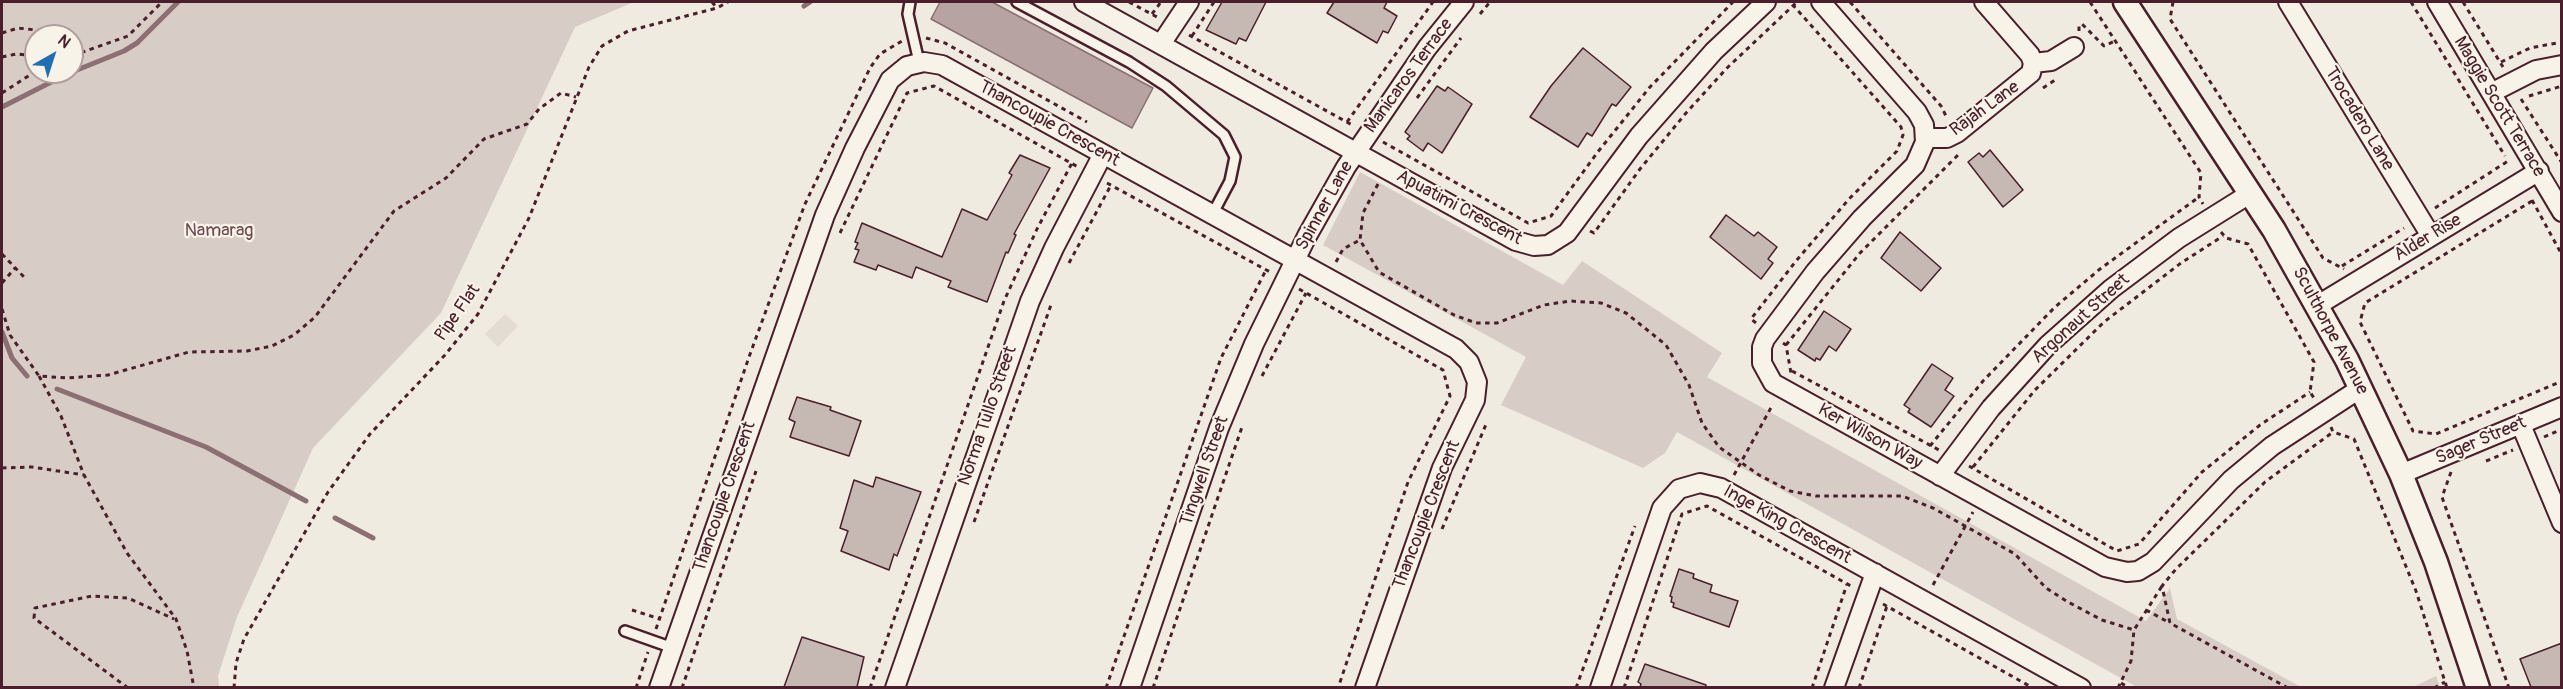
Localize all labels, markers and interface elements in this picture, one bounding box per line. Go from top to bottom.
street label: Manicaros Terrace [1360,14,1458,138]
north arrow [24,24,84,84]
text: N [54,30,75,53]
street label: Maggie Scott Terrace [2448,33,2550,181]
street label: Trocadero Lane [2320,63,2398,175]
street label: Thancoupie Crescent [975,76,1123,172]
street label: Rajah Lane [1946,77,2024,141]
street label: Spinner Lane [1292,158,1358,254]
street label: Apuatimi Crescent [1392,166,1526,250]
street label: Alder Rise [2390,210,2466,266]
park label: Namarag [185,220,253,242]
street label: Sculthorpe Avenue [2287,264,2373,398]
street label: Argonaut Street [2028,270,2134,368]
street label: Pipe Flat [431,280,485,346]
street label: Norma Tullo Street [954,343,1022,489]
street label: Ker Wilson Way [1814,399,1926,475]
street label: Sager Street [2433,412,2529,470]
street label: Tingwell Street [1176,413,1234,529]
street label: Thancoupie Crescent [689,419,761,575]
street label: Thancoupie Crescent [1389,437,1465,593]
street label: Inge King Crescent [1719,481,1855,569]

